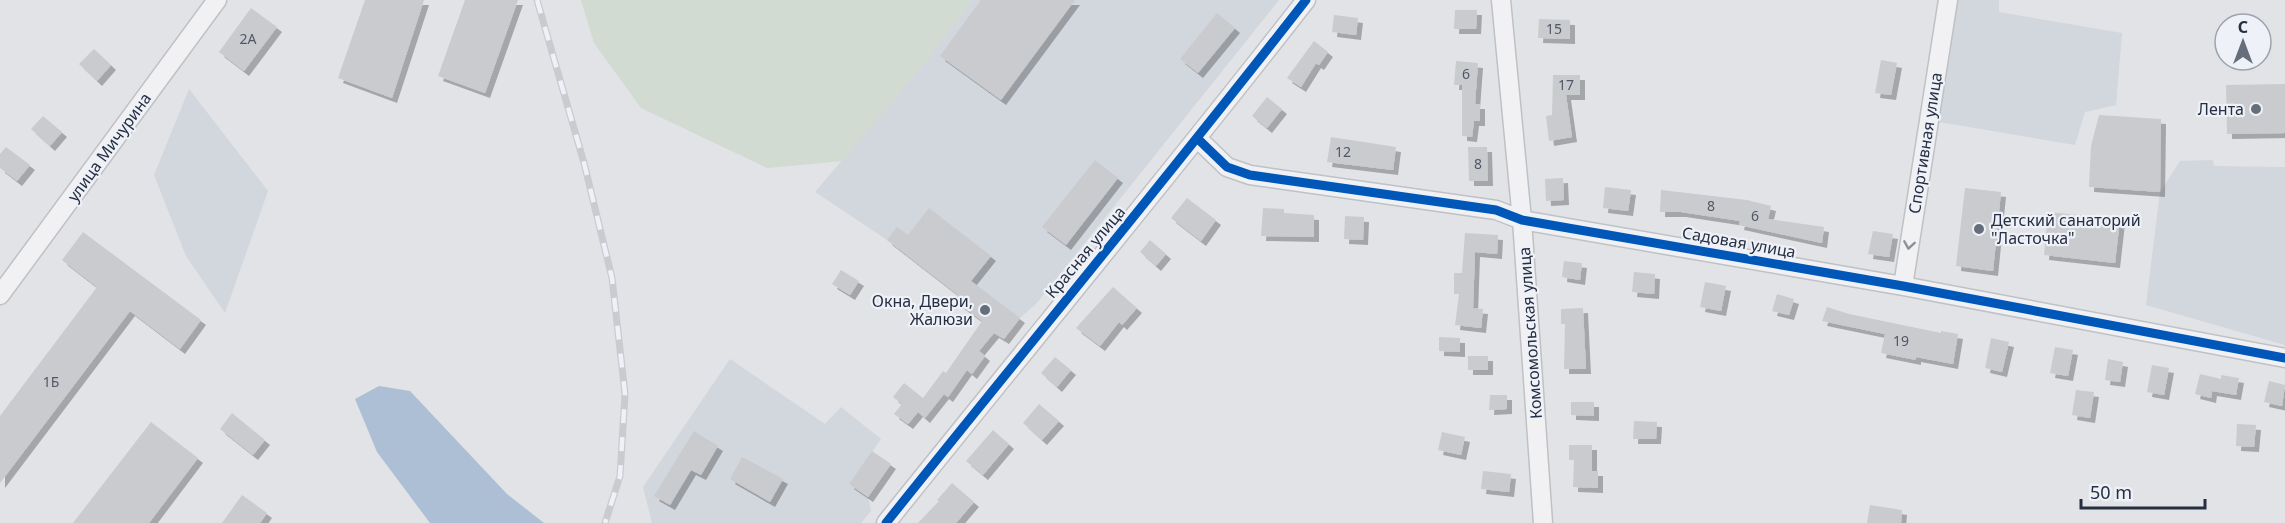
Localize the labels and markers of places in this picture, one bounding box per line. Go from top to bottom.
place label: Лента [2198,98,2244,120]
marker: Лента [2249,102,2263,116]
place label: Детский санаторий "Ласточка" [1991,209,2141,249]
marker: Детский санаторий "Ласточка" [1972,222,1986,236]
place label: Окна, Двери, Жалюзи [872,290,973,330]
marker: Окна, Двери, Жалюзи [978,303,992,317]

